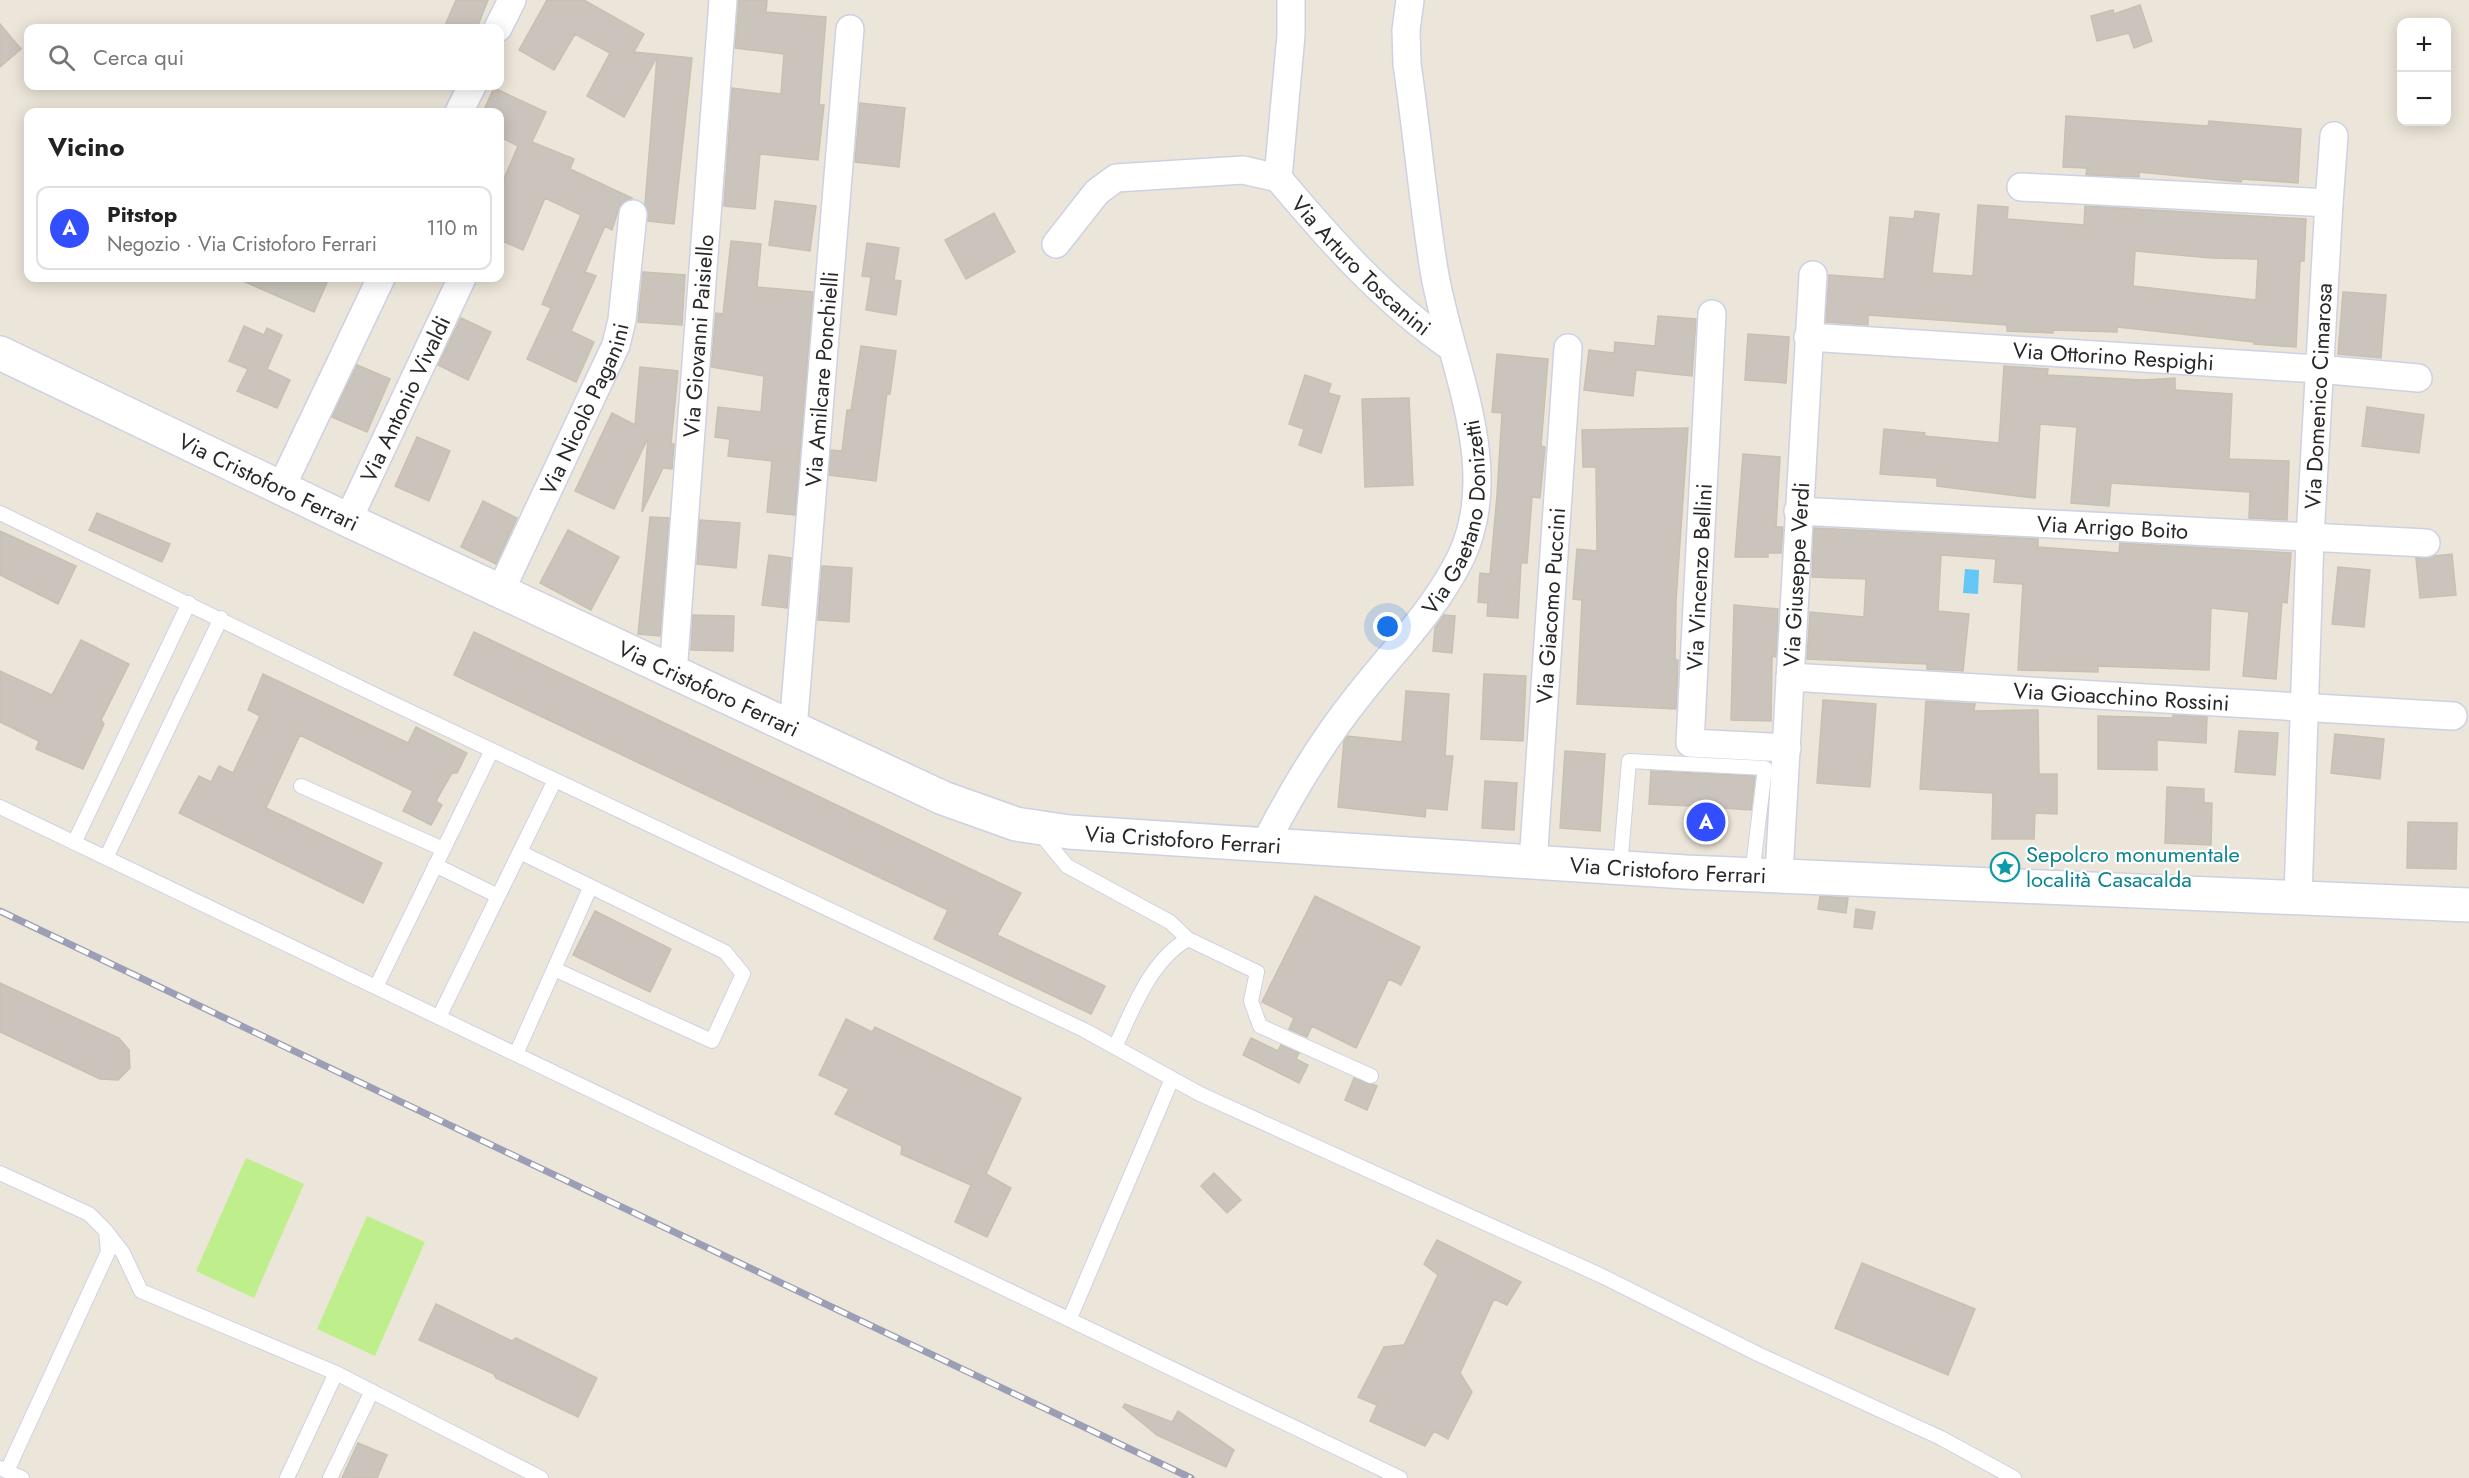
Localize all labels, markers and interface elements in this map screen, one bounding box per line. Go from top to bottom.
map controls [2397,18,2451,126]
button: + [2397,18,2451,72]
search box [24,24,504,90]
icon: search [45,41,78,74]
text: Cerca qui [93,41,184,73]
button: − [2397,72,2451,126]
text: Vicino [48,128,125,166]
street label: Via Arturo Toscanini [1284,189,1438,343]
text: Pitstop [107,198,177,230]
text: A [62,214,77,243]
text: 110 m [426,214,478,243]
text: Negozio · Via Cristoforo Ferrari [107,230,377,259]
street label: Via Giovanni Paisiello [675,233,722,439]
street label: Via Amilcare Ponchielli [797,270,846,488]
street label: Via Domenico Cimarosa [2296,282,2340,510]
street label: Via Antonio Vivaldi [352,310,458,487]
street label: Via Nicolò Paganini [532,320,637,500]
street label: Via Ottorino Respighi [2012,334,2215,378]
street label: Via Gaetano Donizetti [1414,417,1493,621]
street label: Via Cristoforo Ferrari [173,425,364,539]
street label: Via Giuseppe Verdi [1775,481,1817,668]
street label: Via Vincenzo Bellini [1678,482,1720,672]
street label: Via Giacomo Puccini [1528,506,1573,705]
street label: Via Arrigo Boito [2036,507,2189,547]
your location [1373,612,1402,641]
street label: Via Cristoforo Ferrari [613,632,805,745]
street label: Via Gioacchino Rossini [2012,674,2230,719]
pin: A [1686,800,1726,844]
street label: Via Cristoforo Ferrari [1084,817,1282,862]
place label: Sepolcro monumentale località Casacalda [2026,838,2240,895]
street label: Via Cristoforo Ferrari [1569,848,1767,891]
place icon: Sepolcro monumentale località Casacalda [1989,851,2021,883]

